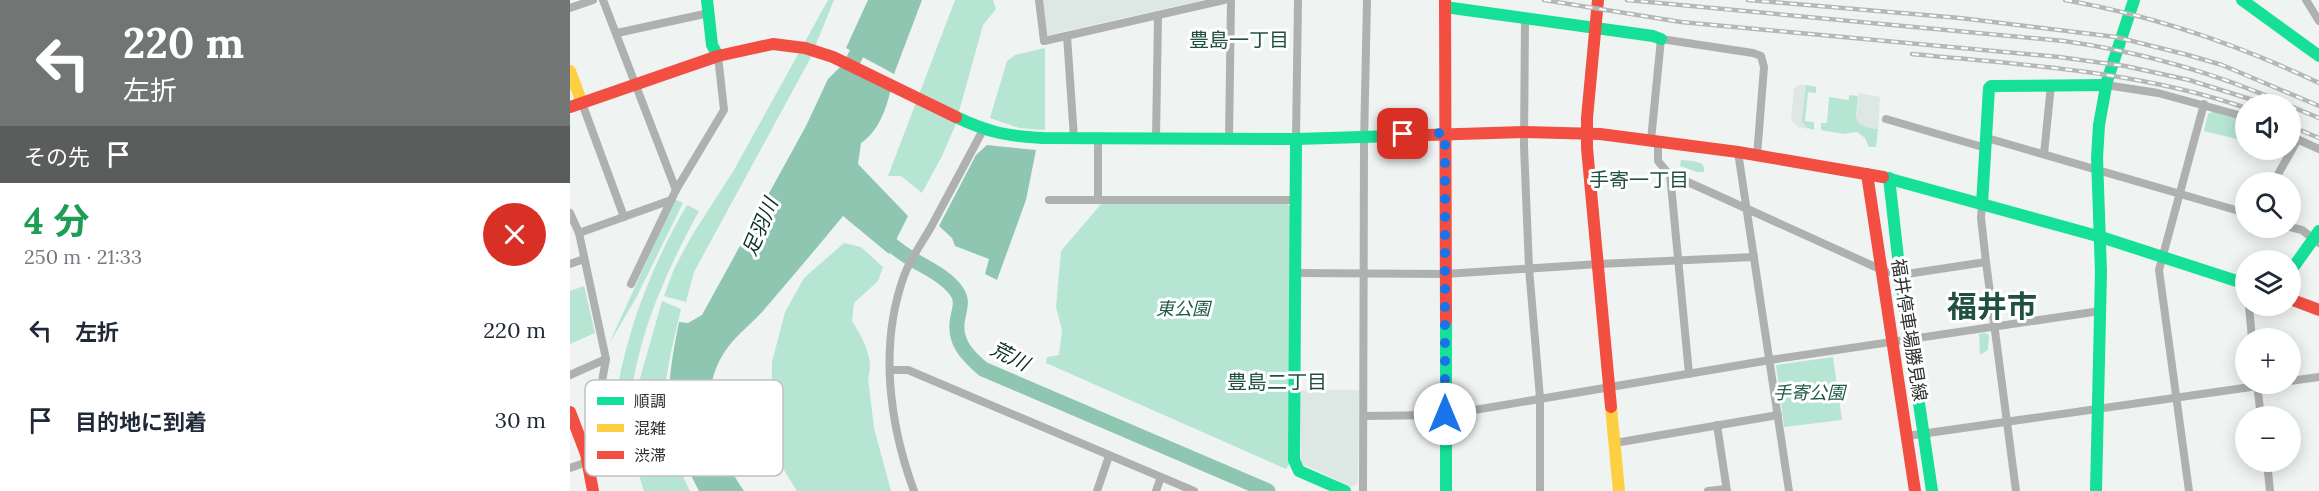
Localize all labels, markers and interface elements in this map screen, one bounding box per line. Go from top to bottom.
text: 220 m [123,16,244,70]
icon: left [24,24,102,102]
district label: 豊島一丁目 [1189,27,1289,52]
text: 左折 [123,73,177,107]
map controls [2235,94,2301,472]
button: sound [2235,94,2301,160]
pin [1377,108,1428,159]
icon: arrive [1386,117,1419,150]
icon: arrive [102,138,135,171]
text: その先 [24,143,90,171]
district label: 手寄一丁目 [1589,167,1689,192]
button: search [2235,172,2301,238]
water label: 足羽川 [736,192,784,259]
text: 4 分 [24,198,89,244]
button: close [483,203,546,266]
text: 250 m · 21:33 [24,244,142,269]
button: layers [2235,250,2301,316]
street label: 福井停車場勝見線 [1887,257,1932,403]
district label: 福井市 [1947,287,2037,325]
park label: 東公園 [1156,297,1213,320]
icon: left [24,314,57,347]
text: 220 m [483,316,546,344]
text: 左折 [75,318,119,346]
button: + [2235,328,2301,394]
water label: 荒川 [987,335,1036,377]
district label: 豊島二丁目 [1227,369,1327,394]
legend [585,380,783,476]
park label: 手寄公園 [1773,381,1848,404]
position arrow [1413,382,1477,446]
text: 順調 [634,391,666,411]
icon: arrive [24,404,57,437]
text: 30 m [495,406,546,434]
button: − [2235,406,2301,472]
text: 目的地に到着 [75,408,207,436]
text: 混雑 [634,418,666,438]
text: 渋滞 [634,445,666,465]

